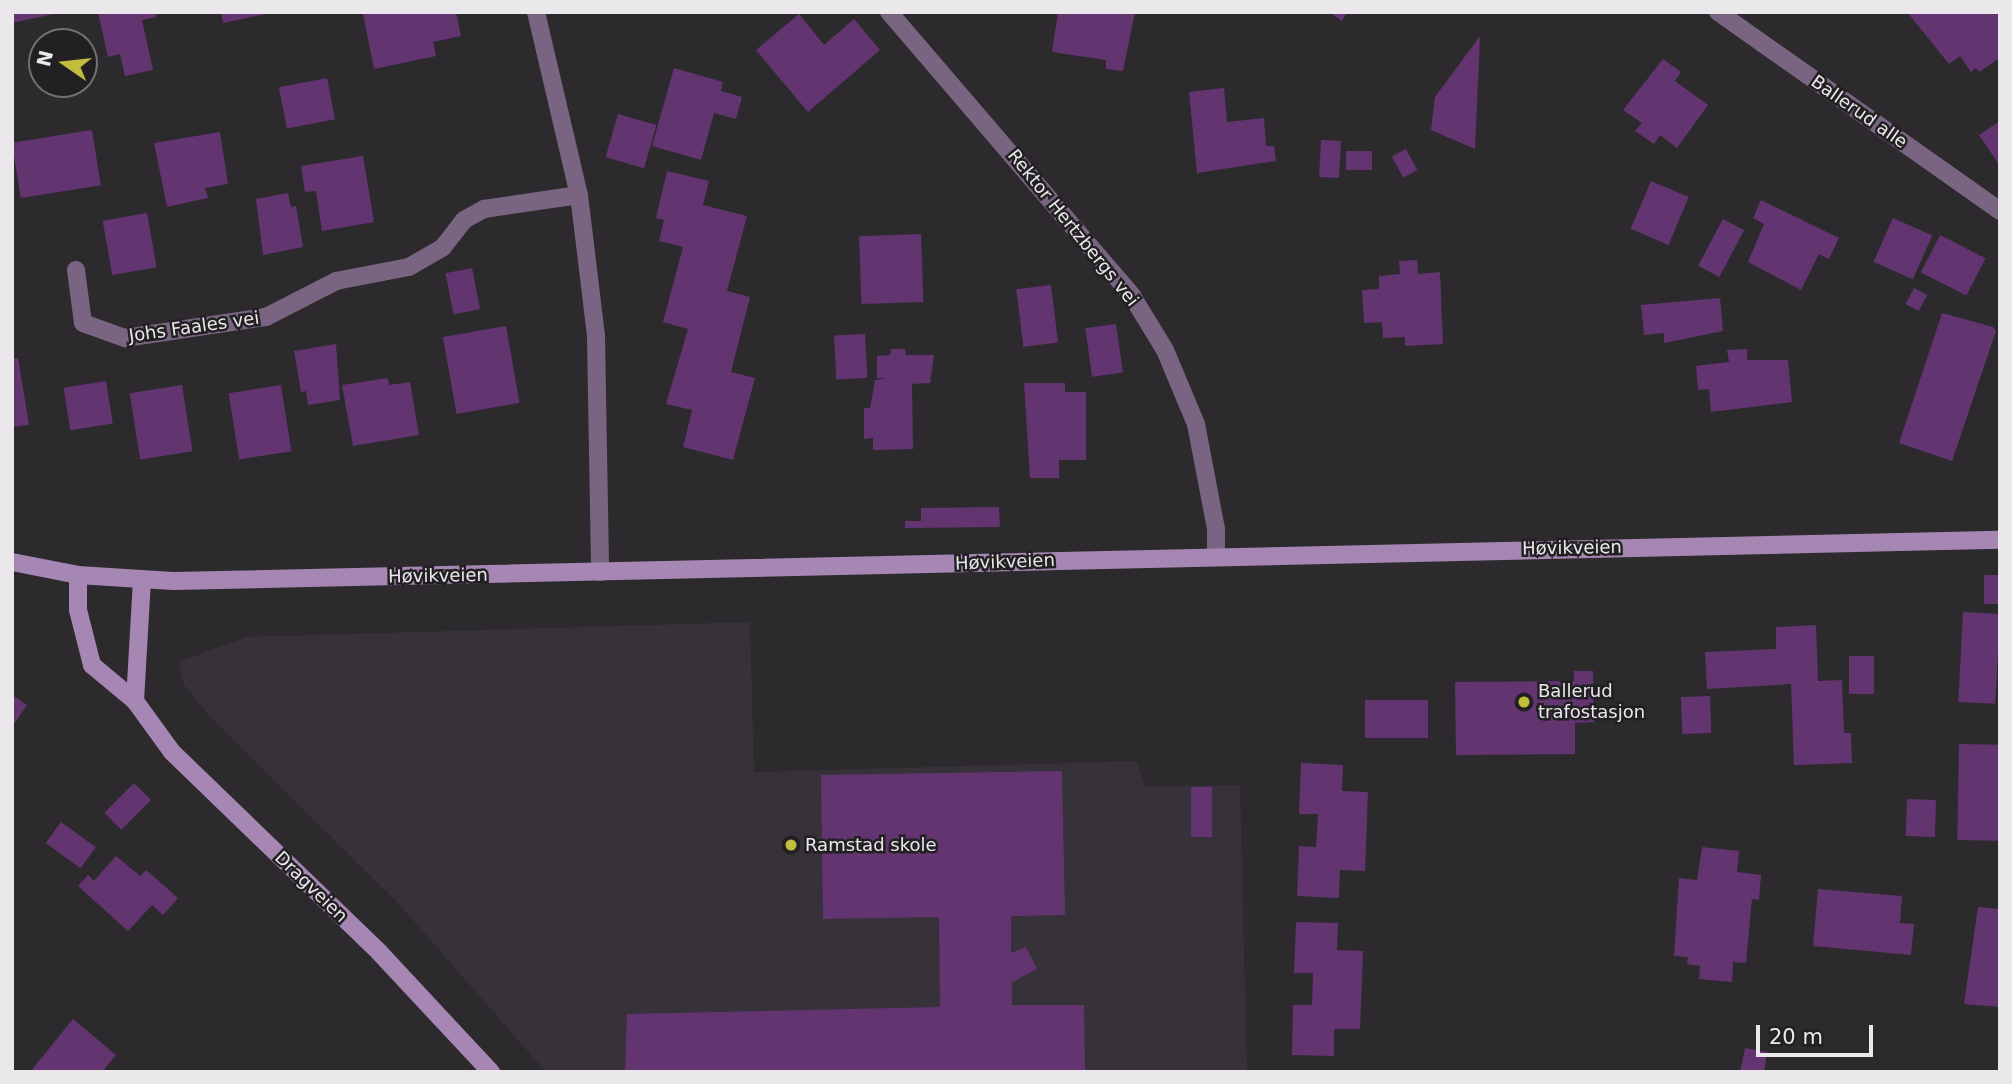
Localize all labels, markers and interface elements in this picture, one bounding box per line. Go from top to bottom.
north arrow [28,28,98,98]
text: N [32,48,57,69]
street label: Ballerud alle [1807,71,1911,153]
street label: Rektor Hertzbergs vei [1003,145,1143,311]
street label: Johs Faales vei [127,307,261,347]
street label: Høvikveien [1522,536,1622,560]
street label: Høvikveien [955,549,1055,575]
street label: Høvikveien [388,564,488,588]
place label: Ballerud trafostasjon [1538,681,1645,724]
marker: Ballerud trafostasjon [1516,694,1532,710]
place label: Ramstad skole [805,834,937,856]
marker: Ramstad skole [783,837,799,853]
street label: Dragveien [270,847,352,927]
scale bar [1760,1010,1877,1054]
text: 20 m [1769,1025,1823,1049]

